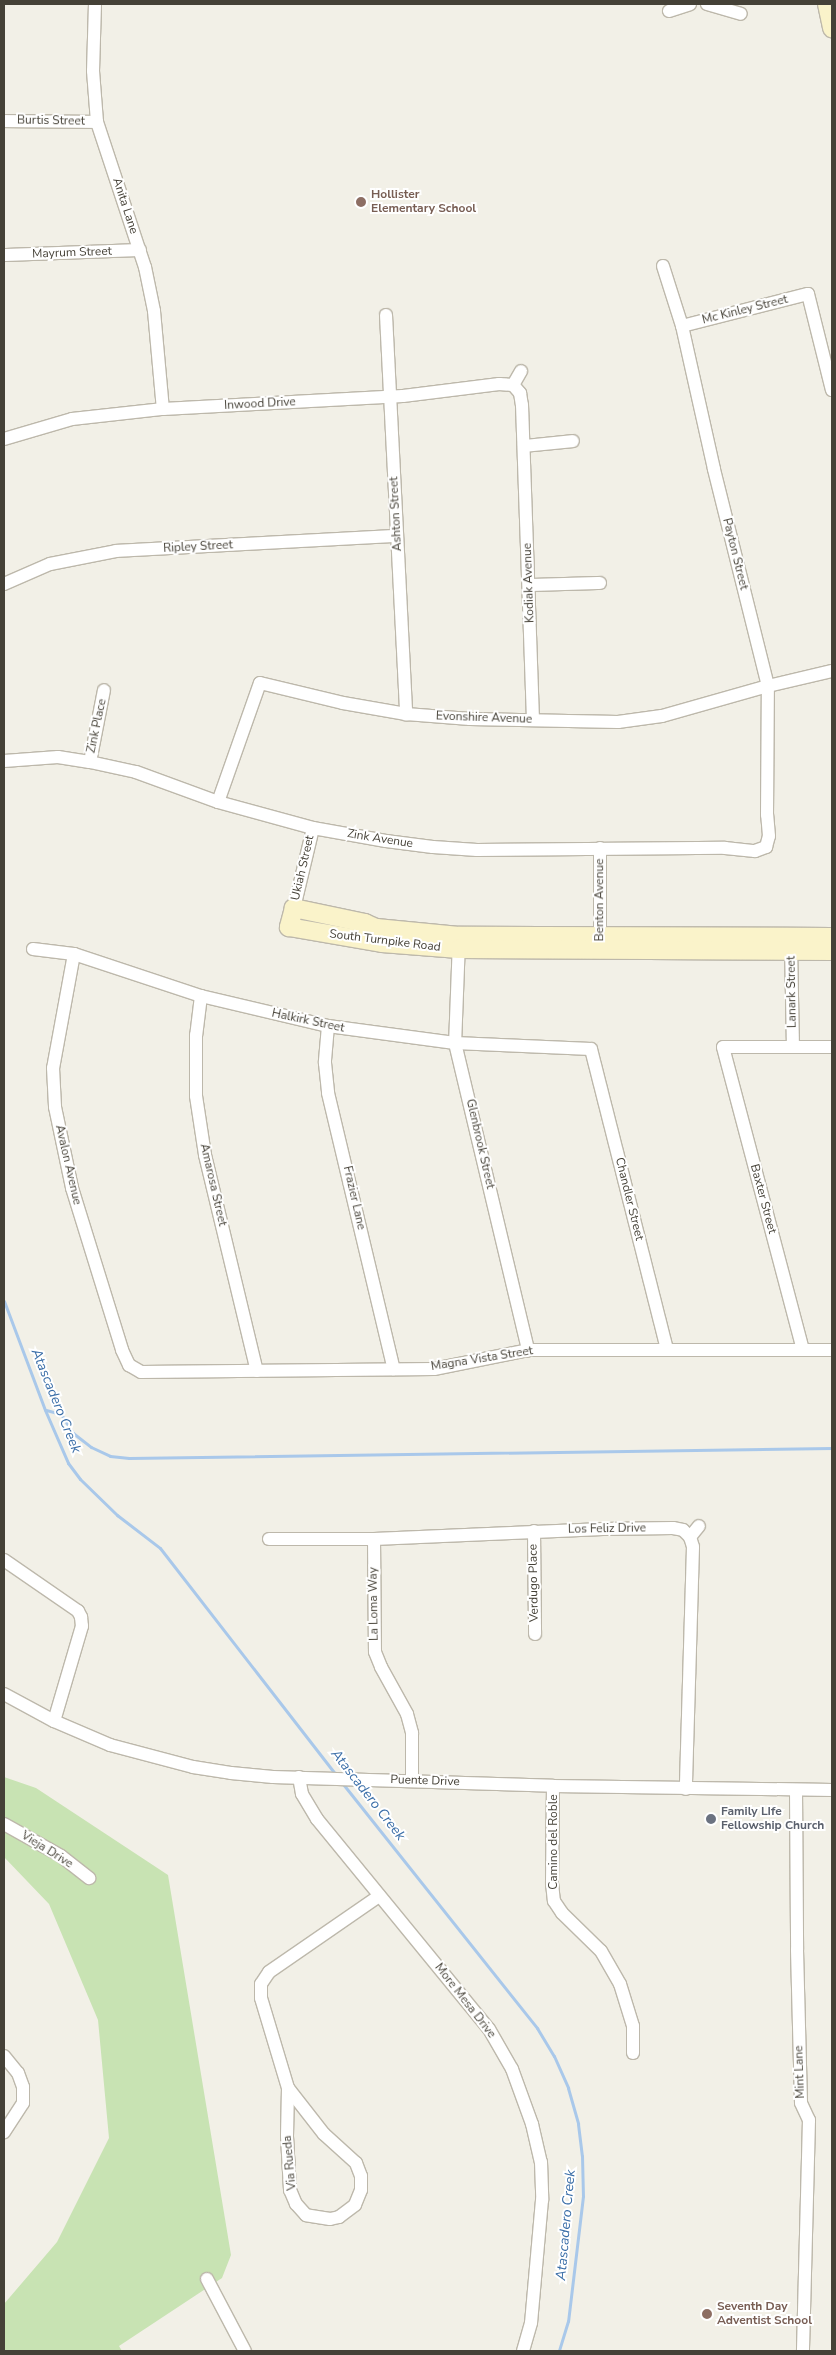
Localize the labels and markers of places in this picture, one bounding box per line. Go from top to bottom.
place label: Hollister Elementary School [371,188,476,216]
marker: Hollister Elementary School [355,196,367,208]
place label: Family LIfe Fellowship Church [721,1805,824,1833]
marker: Family LIfe Fellowship Church [705,1813,717,1825]
place label: Seventh Day Adventist School [717,2300,812,2328]
marker: Seventh Day Adventist School [701,2308,713,2320]

